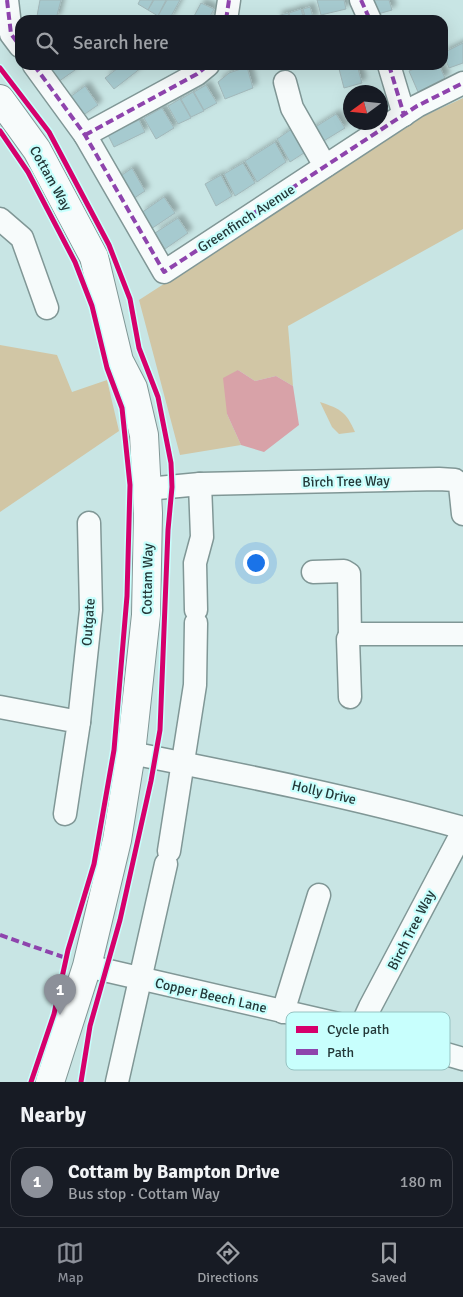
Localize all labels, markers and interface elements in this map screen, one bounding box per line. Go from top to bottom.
search box [15,15,448,70]
icon: search [33,29,61,57]
text: Search here [73,31,169,55]
north arrow [343,85,388,130]
street label: Cottam Way [26,143,76,214]
street label: Greenfinch Avenue [195,181,298,256]
street label: Birch Tree Way [302,472,390,491]
street label: Cottam Way [138,543,157,615]
your location [243,550,269,576]
street label: Outgate [78,598,99,646]
street label: Holly Drive [290,777,358,808]
street label: Birch Tree Way [384,887,439,973]
pin: 1 [44,974,76,1015]
street label: Copper Beech Lane [153,974,269,1017]
legend [286,1012,450,1070]
text: Cycle path [327,1021,389,1038]
text: Path [327,1044,354,1061]
text: Nearby [20,1102,86,1128]
text: Cottam by Bampton Drive [68,1160,280,1184]
text: 1 [33,1172,41,1192]
text: 180 m [400,1172,442,1192]
text: Bus stop · Cottam Way [68,1184,220,1204]
tab: Map [56,1239,84,1286]
tab: Directions [197,1239,258,1286]
tab: Saved [371,1239,407,1286]

